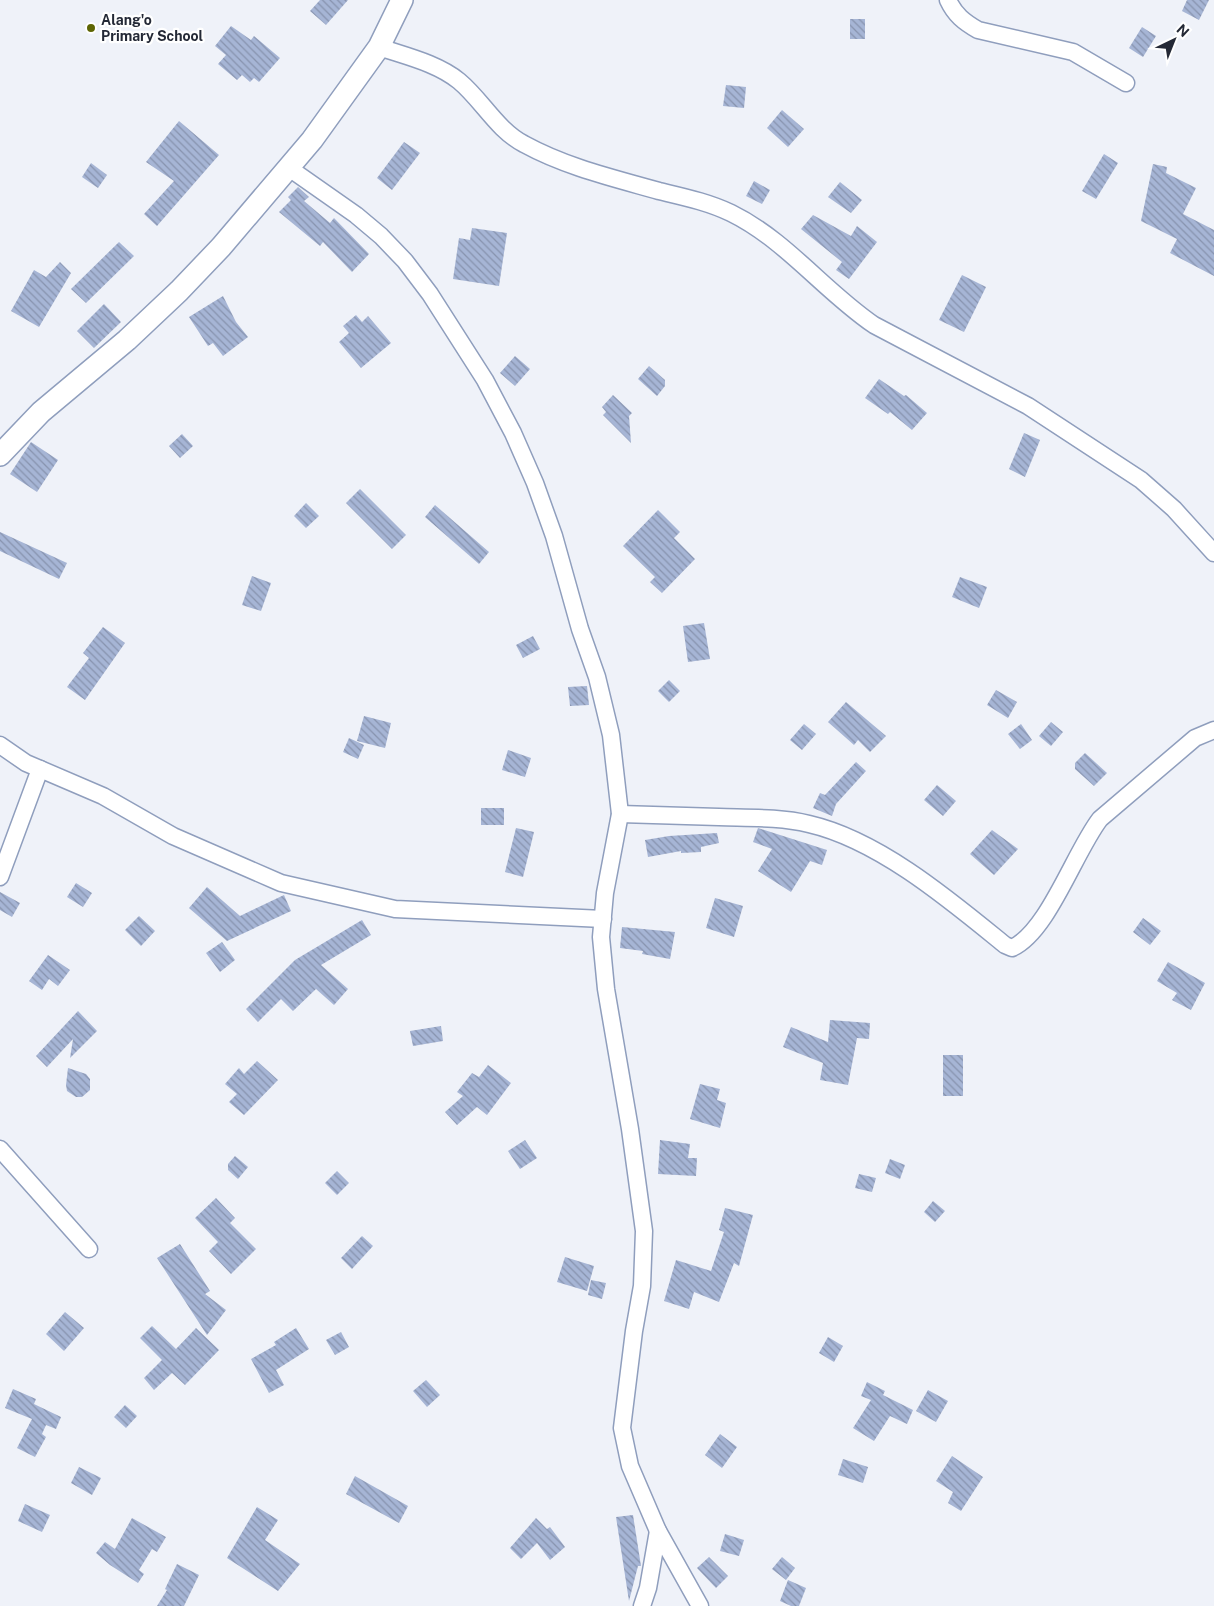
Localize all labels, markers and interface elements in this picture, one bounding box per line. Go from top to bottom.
place label: Alang'o Primary School [101,12,204,44]
north arrow [1149,15,1199,65]
text: N [1173,21,1192,40]
marker: Alang'o Primary School [85,22,97,34]

